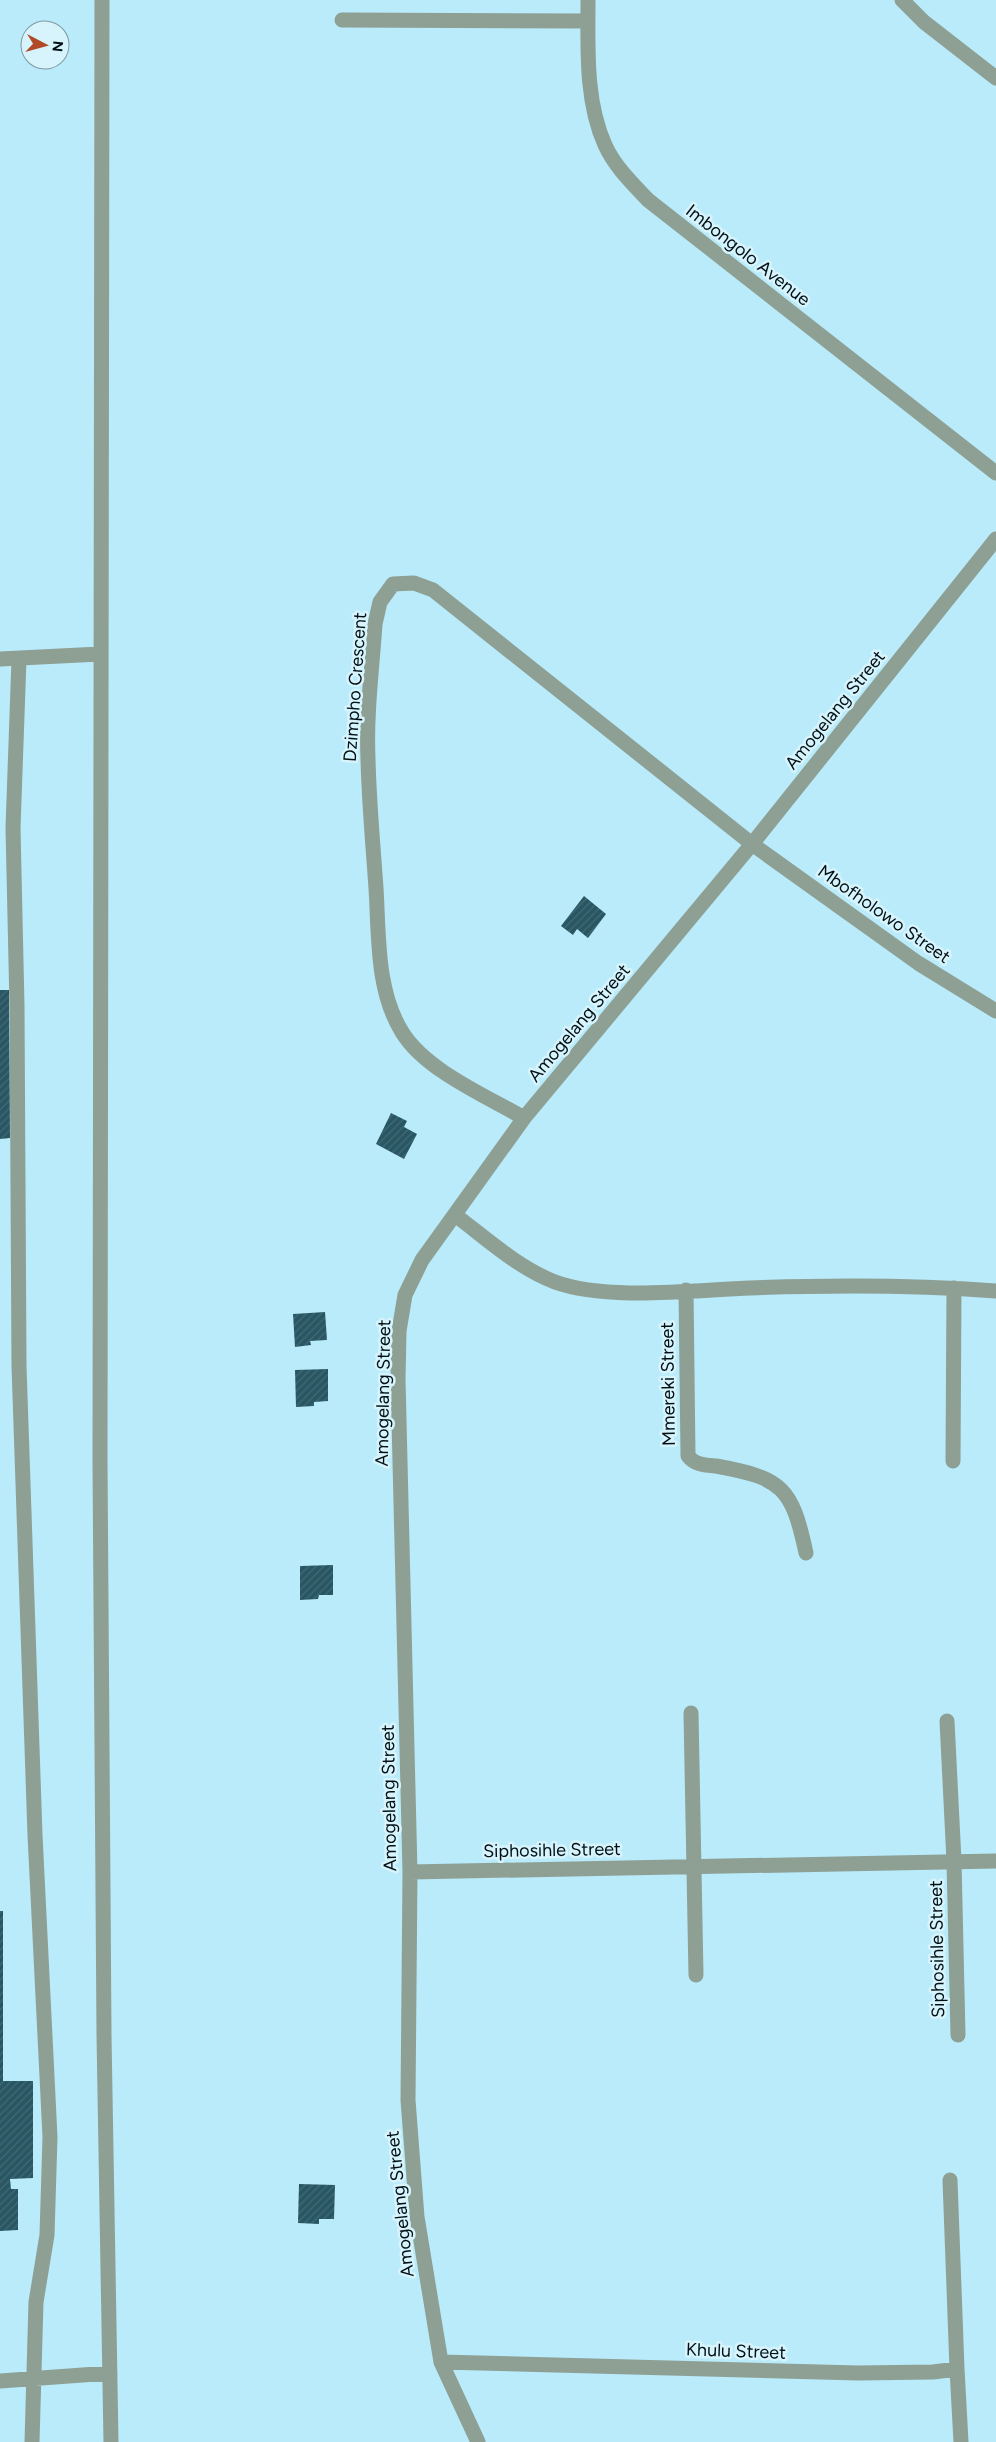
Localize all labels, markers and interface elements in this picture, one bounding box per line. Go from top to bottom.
north arrow [20,20,70,70]
text: N [48,40,66,53]
street label: Imbongolo Avenue [681,200,815,311]
street label: Dzimpho Crescent [339,611,371,763]
street label: Amogelang Street [780,646,890,774]
street label: Mbofholowo Street [814,860,955,968]
street label: Amogelang Street [523,960,635,1086]
street label: Amogelang Street [371,1319,395,1467]
street label: Mmereki Street [656,1322,680,1446]
street label: Amogelang Street [377,1724,401,1872]
street label: Siphosihle Street [483,1838,621,1862]
street label: Siphosihle Street [925,1880,949,2018]
street label: Amogelang Street [381,2130,419,2278]
street label: Khulu Street [686,2338,787,2364]

